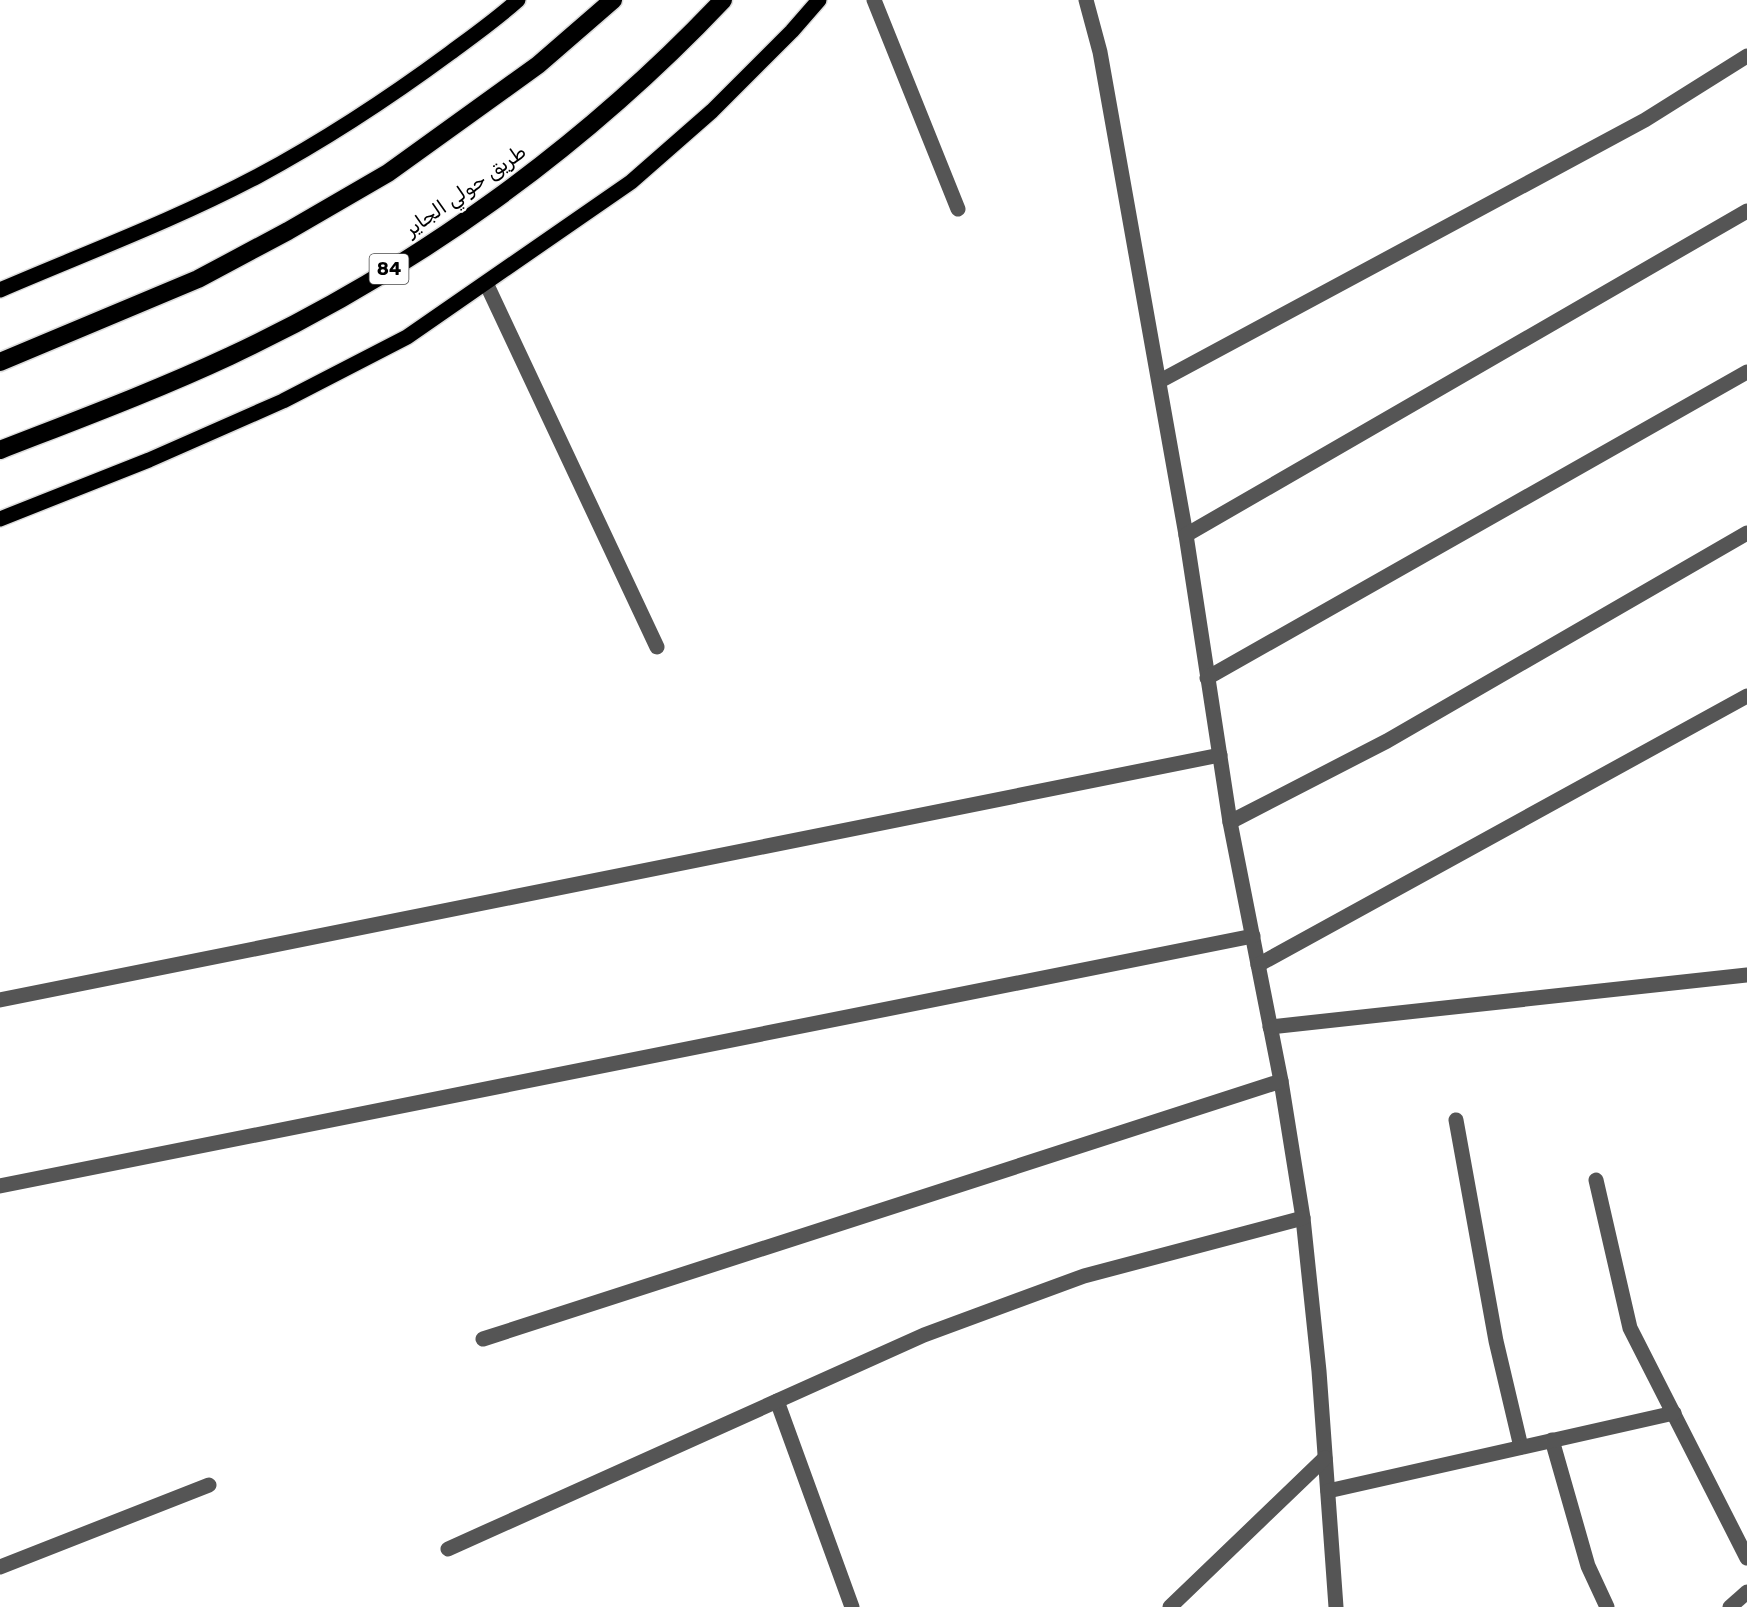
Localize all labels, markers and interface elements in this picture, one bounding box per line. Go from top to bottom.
street label: طريق حولي الجاير [399,139,532,244]
road number: 84 [370,254,408,284]

